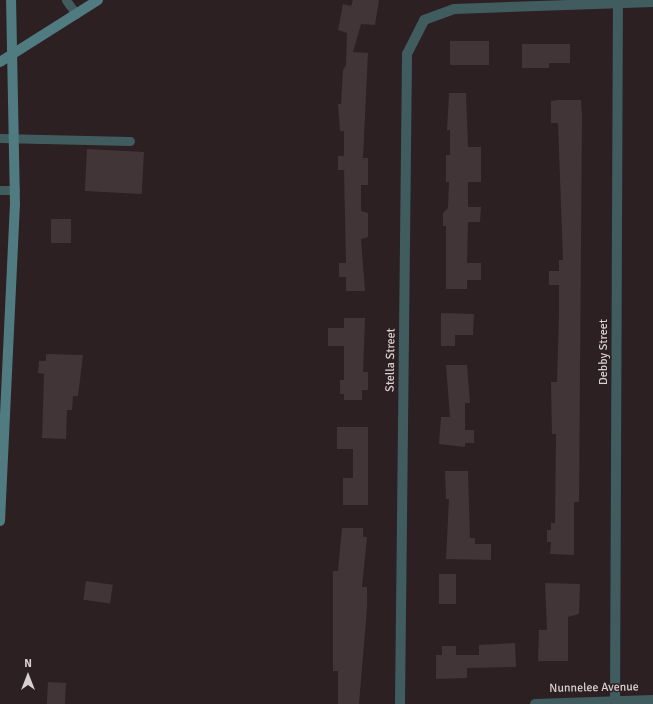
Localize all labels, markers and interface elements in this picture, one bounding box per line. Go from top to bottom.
street label: Debby Street [597,319,611,385]
street label: Stella Street [383,328,399,392]
north arrow [8,656,48,696]
text: N [24,657,32,670]
street label: Nunnelee Avenue [549,680,639,696]

